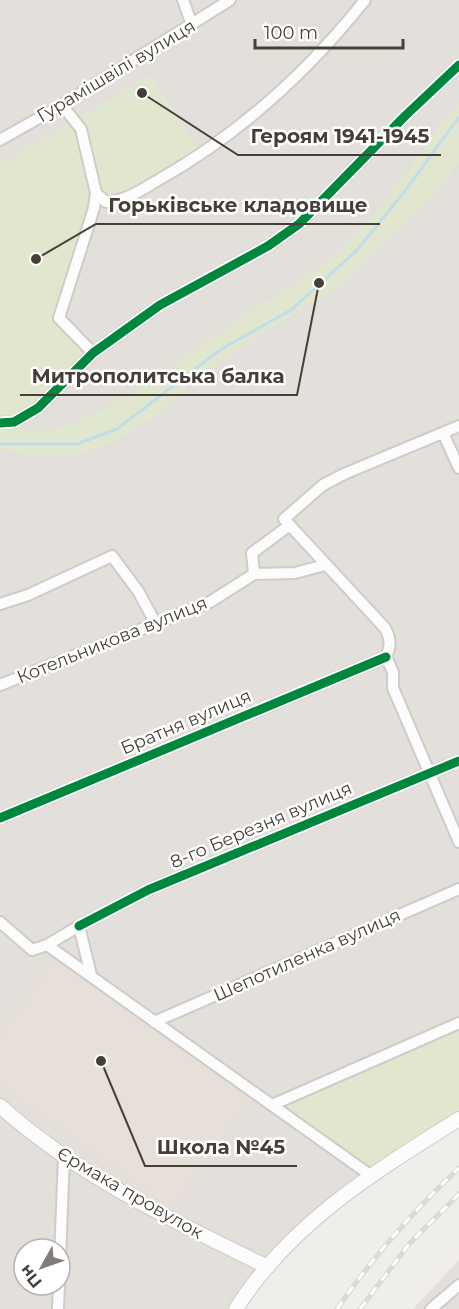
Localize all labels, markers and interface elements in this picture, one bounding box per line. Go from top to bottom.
scale bar [255,12,404,50]
street label: Гурамішвілі вулиця [33,15,199,127]
text: 100 m [264,22,318,44]
callout: Героям 1941-1945 [238,117,441,155]
text: Героям 1941-1945 [251,124,430,148]
callout: Горьківське кладовище [96,186,380,224]
text: Горьківське кладовище [108,193,368,217]
callout: Митрополитська балка [20,357,297,395]
text: Митрополитська балка [31,364,285,388]
street label: Котельникова вулиця [14,592,210,688]
street label: Братня вулиця [117,685,255,759]
street label: 8-го Березня вулиця [167,777,355,873]
street label: Шепотиленка вулиця [210,904,404,1006]
callout: Школа №45 [145,1128,297,1166]
text: Школа №45 [157,1135,285,1159]
street label: Єрмака провулок [53,1142,207,1244]
north arrow [12,1237,72,1297]
text: Пн [16,1261,46,1292]

